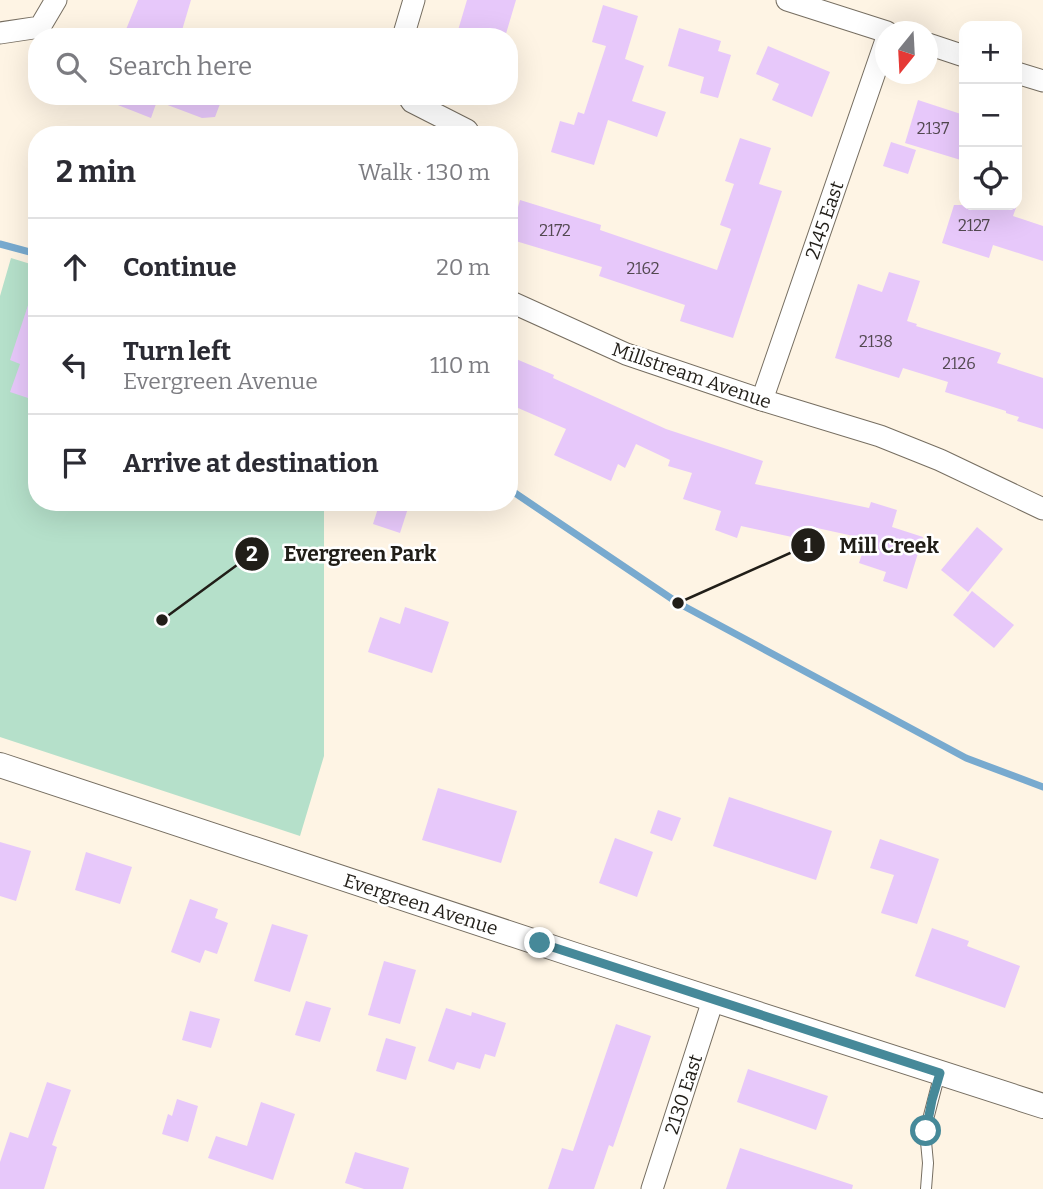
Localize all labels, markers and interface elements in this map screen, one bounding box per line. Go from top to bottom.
north arrow [875,21,938,84]
map controls [959,21,1022,210]
button: + [959,21,1022,84]
search box [28,28,518,105]
icon: search [52,48,90,86]
text: Search here [108,51,252,82]
button: − [959,84,1022,147]
house number: 2137 [917,119,949,138]
button: locate [959,147,1022,210]
text: 2 min [56,154,136,190]
text: Walk · 130 m [358,158,490,186]
street label: 2145 East [800,178,849,262]
house number: 2127 [958,216,990,235]
house number: 2172 [539,221,571,240]
icon: ahead [56,248,94,286]
text: Continue [123,252,237,283]
text: 20 m [436,253,490,281]
house number: 2162 [626,259,660,278]
house number: 2138 [859,332,893,351]
text: Turn left [123,336,231,367]
street label: Millstream Avenue [609,337,775,414]
icon: left [56,346,94,384]
text: 110 m [430,351,490,379]
house number: 2126 [942,354,976,373]
text: Evergreen Avenue [123,367,318,395]
icon: arrive [56,444,94,482]
text: Arrive at destination [123,448,378,479]
callout: Mill Creek [790,524,953,566]
callout: Evergreen Park [235,533,450,575]
text: 1 [803,533,813,559]
text: Mill Creek [839,533,939,559]
text: 2 [246,541,258,567]
text: Evergreen Park [284,541,437,567]
street label: Evergreen Avenue [341,869,501,940]
route end [524,927,555,958]
street label: 2130 East [660,1051,707,1137]
route start [910,1115,941,1146]

